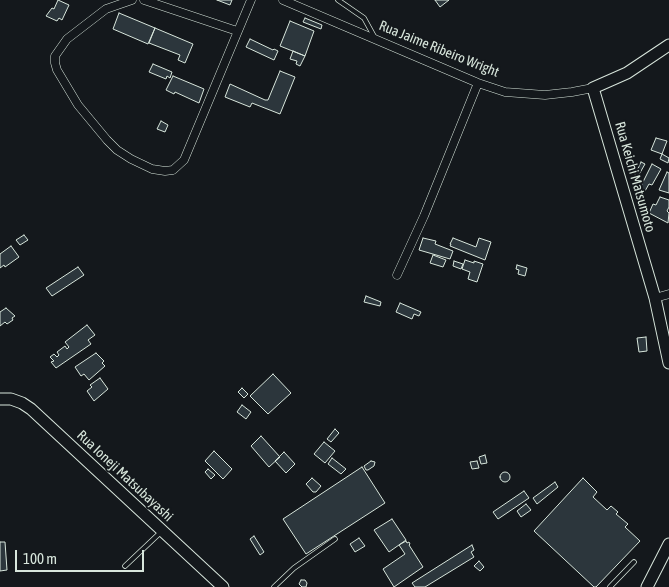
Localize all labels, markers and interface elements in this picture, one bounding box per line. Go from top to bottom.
street label: Rua Jaime Ribeiro Wright [376,17,502,81]
street label: Rua Keichi Matsumoto [611,120,659,234]
street label: Rua Ioneji Matsubayashi [73,427,177,525]
scale bar [18,540,146,572]
text: 100 m [23,550,57,567]

